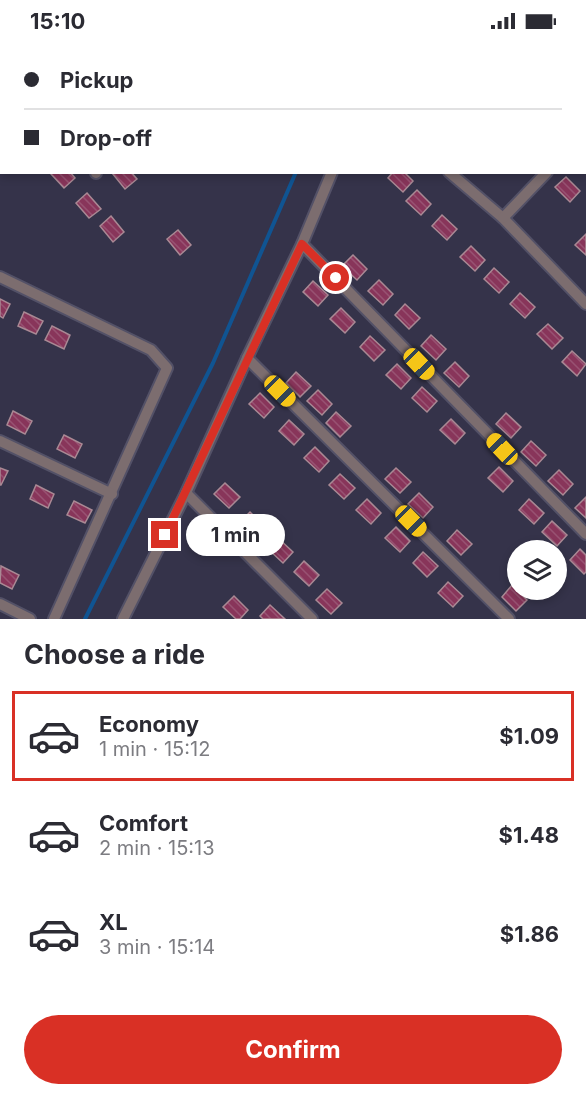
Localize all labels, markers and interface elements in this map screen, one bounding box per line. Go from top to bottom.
text: 15:10 [30,8,85,34]
text: Pickup [60,67,134,93]
text: Drop-off [60,125,152,151]
route start [322,264,349,291]
car [400,345,438,383]
car [261,372,299,410]
car [483,430,521,468]
car [392,502,430,540]
callout: 1 min [186,514,285,556]
route end [151,521,178,548]
text: 1 min [211,523,260,547]
map controls [507,540,567,600]
button: layers [507,540,567,600]
text: Choose a ride [24,638,205,671]
icon: car [27,709,81,763]
text: Economy [99,711,199,737]
text: $1.09 [499,723,559,749]
text: 1 min · 15:12 [99,737,210,761]
icon: car [27,808,81,862]
text: Comfort [99,810,188,836]
text: $1.48 [499,822,559,848]
text: 2 min · 15:13 [99,836,215,860]
icon: car [27,907,81,961]
text: XL [99,909,128,935]
text: $1.86 [500,921,559,947]
text: 3 min · 15:14 [99,935,215,959]
button: Confirm [24,1015,562,1084]

